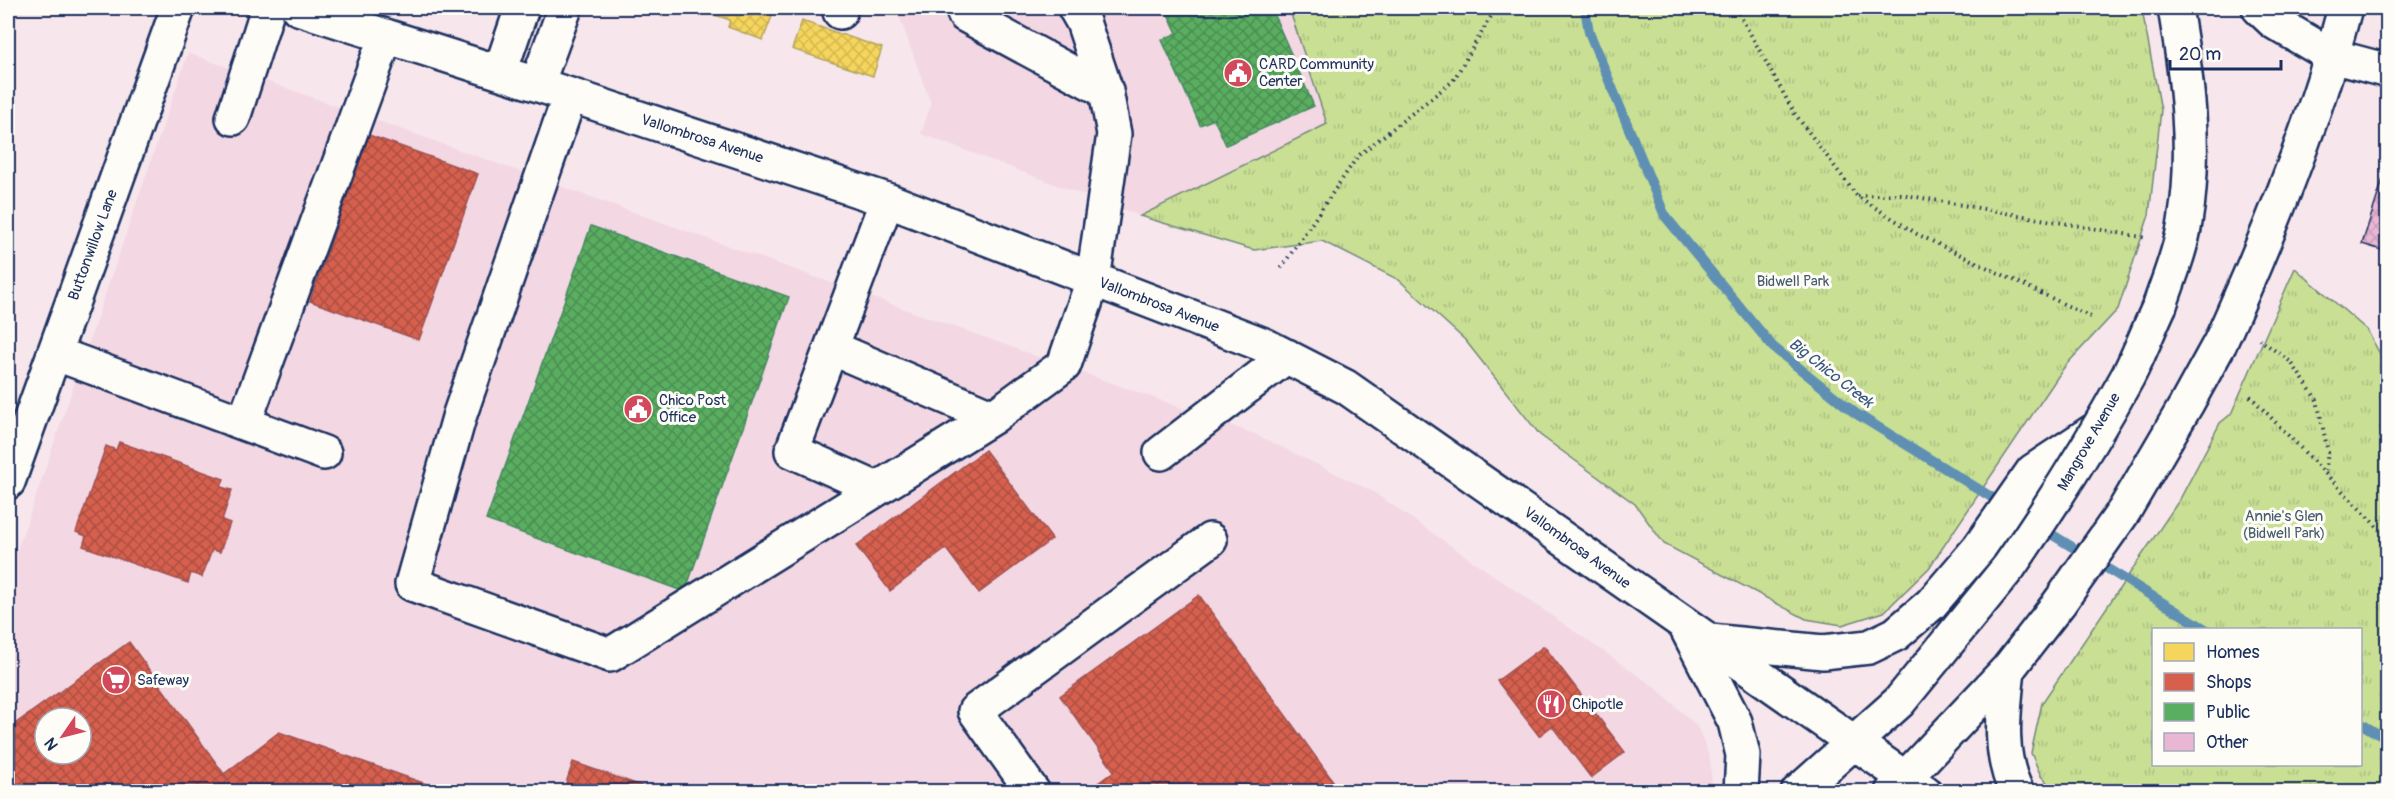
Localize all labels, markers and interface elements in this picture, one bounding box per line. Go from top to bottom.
scale bar [2170,33,2281,71]
text: 20 m [2179,43,2221,66]
place label: CARD Community Center [1259,55,1375,91]
public building icon: CARD Community Center [1222,57,1254,89]
street label: Vallombrosa Avenue [638,110,766,168]
street label: Buttonwillow Lane [64,186,122,303]
park label: Bidwell Park [1757,272,1830,291]
street label: Vallombrosa Avenue [1096,273,1223,337]
water label: Big Chico Creek [1785,334,1878,413]
street label: Mangrove Avenue [2053,389,2125,494]
place label: Chico Post Office [659,391,727,427]
public building icon: Chico Post Office [622,393,654,425]
street label: Vallombrosa Avenue [1520,503,1635,594]
park label: Annie's Glen (Bidwell Park) [2243,507,2325,543]
legend [2152,628,2362,766]
text: Homes [2206,641,2259,664]
supermarket icon: Safeway [100,664,132,696]
place label: Safeway [137,671,189,690]
text: Shops [2206,671,2251,694]
restaurant icon: Chipotle [1535,688,1567,720]
place label: Chipotle [1572,695,1624,714]
text: Public [2206,701,2250,724]
north arrow [33,706,93,766]
text: Other [2206,731,2249,754]
text: N [40,734,63,754]

